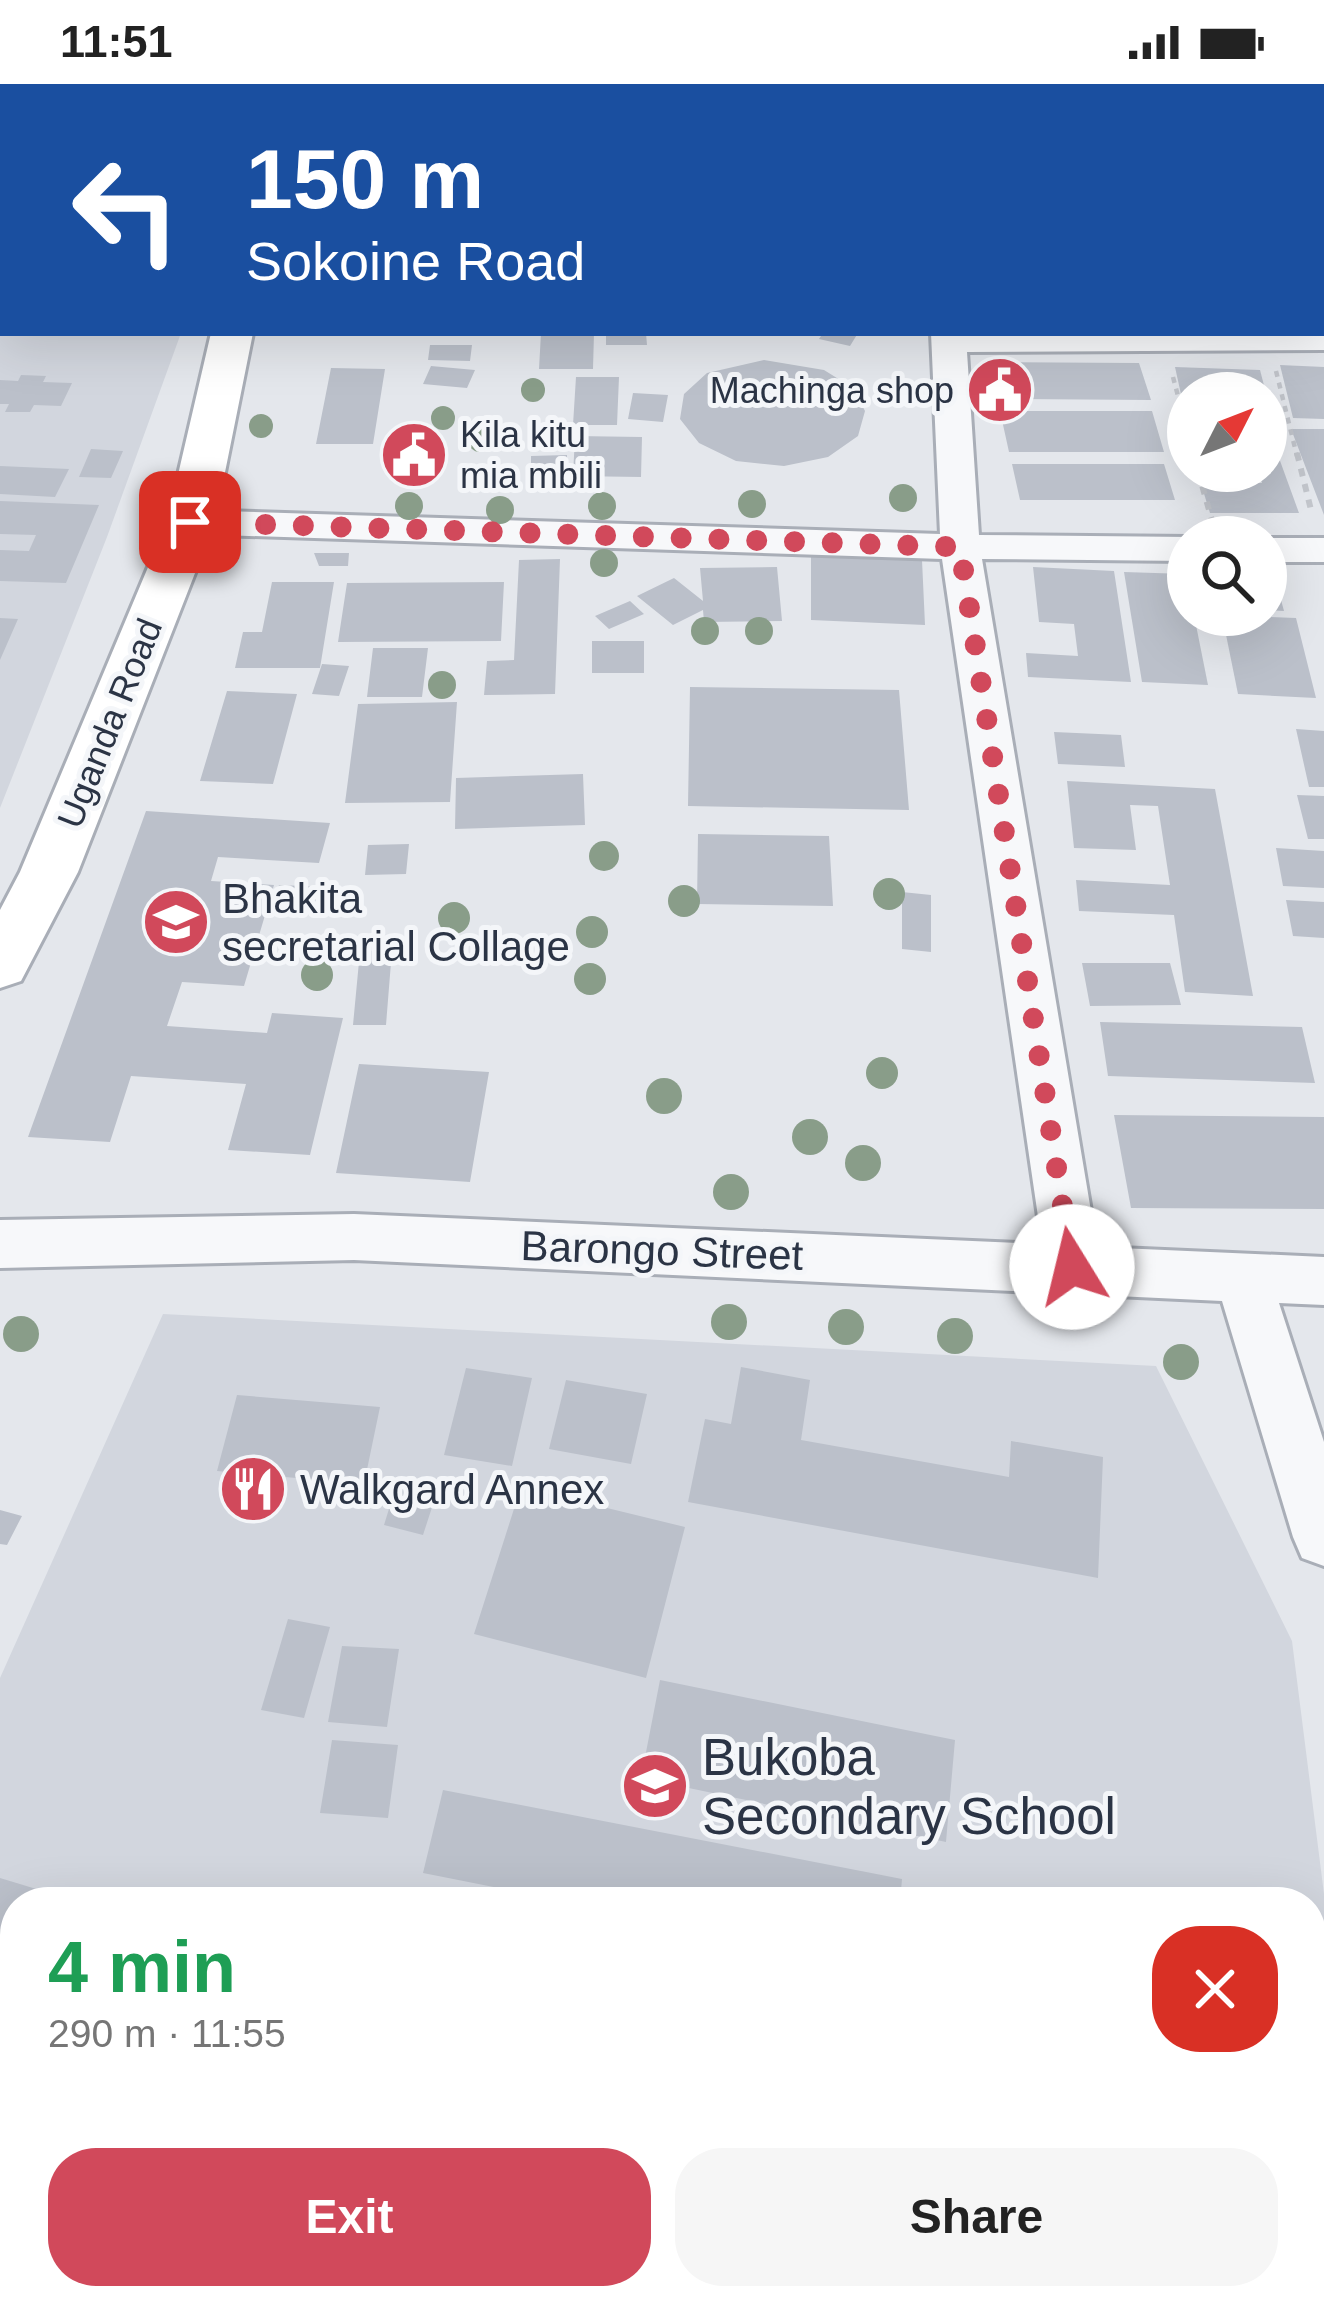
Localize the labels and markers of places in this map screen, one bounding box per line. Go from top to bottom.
public building icon: Machinga shop [965,355,1035,425]
place label: Machinga shop [710,370,954,411]
place label: Kila kitu mia mbili [460,414,602,496]
public building icon: Kila kitu mia mbili [379,420,449,490]
pin [139,471,241,573]
place label: Bhakita secretarial Collage [222,875,570,970]
school or university icon: Bhakita secretarial Collage [141,887,211,957]
restaurant icon: Walkgard Annex [218,1454,288,1524]
place label: Walkgard Annex [300,1466,604,1513]
place label: Bukoba Secondary School [702,1729,1116,1845]
school or university icon: Bukoba Secondary School [620,1751,690,1821]

